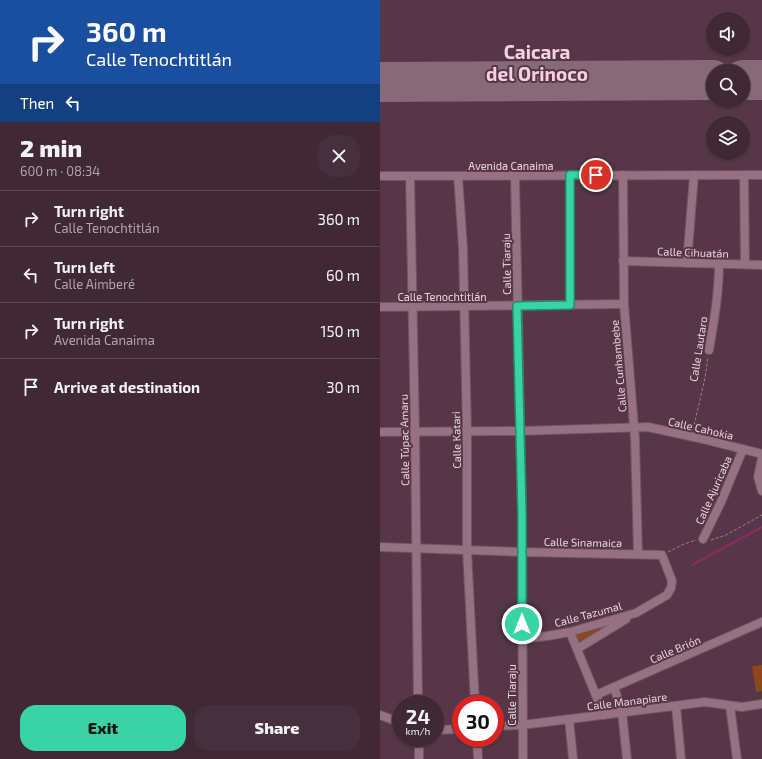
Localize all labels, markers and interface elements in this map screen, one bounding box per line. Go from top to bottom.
map controls [706,12,750,160]
button: sound [706,12,750,56]
text: 360 m [86,14,167,48]
icon: right [20,16,72,68]
district label: Caicara del Orinoco [486,40,588,85]
text: Calle Tenochtitlán [86,48,232,70]
button: search [706,64,750,108]
icon: left [62,92,84,114]
text: Then [20,94,54,112]
button: layers [706,116,750,160]
text: 2 min [20,133,82,162]
button: close [318,135,360,177]
pin [579,158,613,192]
street label: Avenida Canaima [468,159,554,172]
text: 600 m · 08:34 [20,163,100,179]
icon: arrive [585,164,607,186]
text: Turn right [54,202,124,220]
icon: right [20,208,42,230]
text: 360 m [318,210,360,228]
text: Calle Tenochtitlán [54,220,159,236]
street label: Calle Tiaraju [499,233,514,295]
street label: Calle Cihuatán [657,244,729,260]
text: Turn left [54,258,115,276]
icon: left [20,264,42,286]
text: 60 m [326,266,360,284]
text: Calle Aimberé [54,276,135,292]
street label: Calle Tenochtitlán [397,290,487,303]
text: Turn right [54,314,124,332]
street label: Calle Lautaro [686,315,710,383]
street label: Calle Cunhambebe [607,319,629,413]
icon: right [20,320,42,342]
text: 150 m [320,322,360,340]
text: Avenida Canaima [54,332,155,348]
icon: arrive [20,376,42,398]
text: Arrive at destination [54,378,200,396]
text: 30 m [326,378,360,396]
street label: Calle Túpac Amaru [397,394,411,486]
street label: Calle Katari [449,411,463,469]
street label: Calle Cahokia [667,414,735,442]
street label: Calle Ajuricaba [692,454,735,527]
street label: Calle Sinamaica [544,535,622,549]
street label: Calle Tazumal [553,599,624,629]
position arrow [501,603,543,645]
street label: Calle Brión [648,633,702,665]
street label: Calle Tiaraju [505,664,519,726]
street label: Calle Manapiare [586,690,668,712]
speed limit sign: 30 [452,695,504,747]
text: 24 [406,704,430,728]
button: Exit [20,705,186,751]
button: Share [194,705,360,751]
text: km/h [406,725,430,737]

